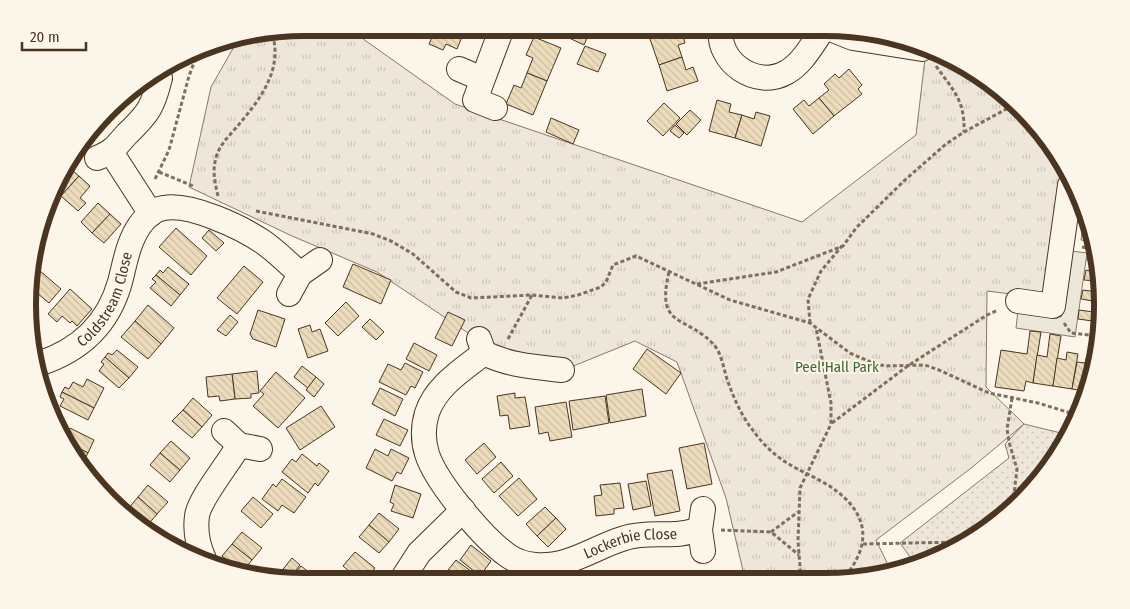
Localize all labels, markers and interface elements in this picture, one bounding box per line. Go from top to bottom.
scale bar [22,20,86,52]
text: 20 m [30,28,60,46]
street label: Coldstream Close [73,250,136,351]
park label: Peel Hall Park [795,358,879,376]
street label: Lockerbie Close [581,525,678,563]

